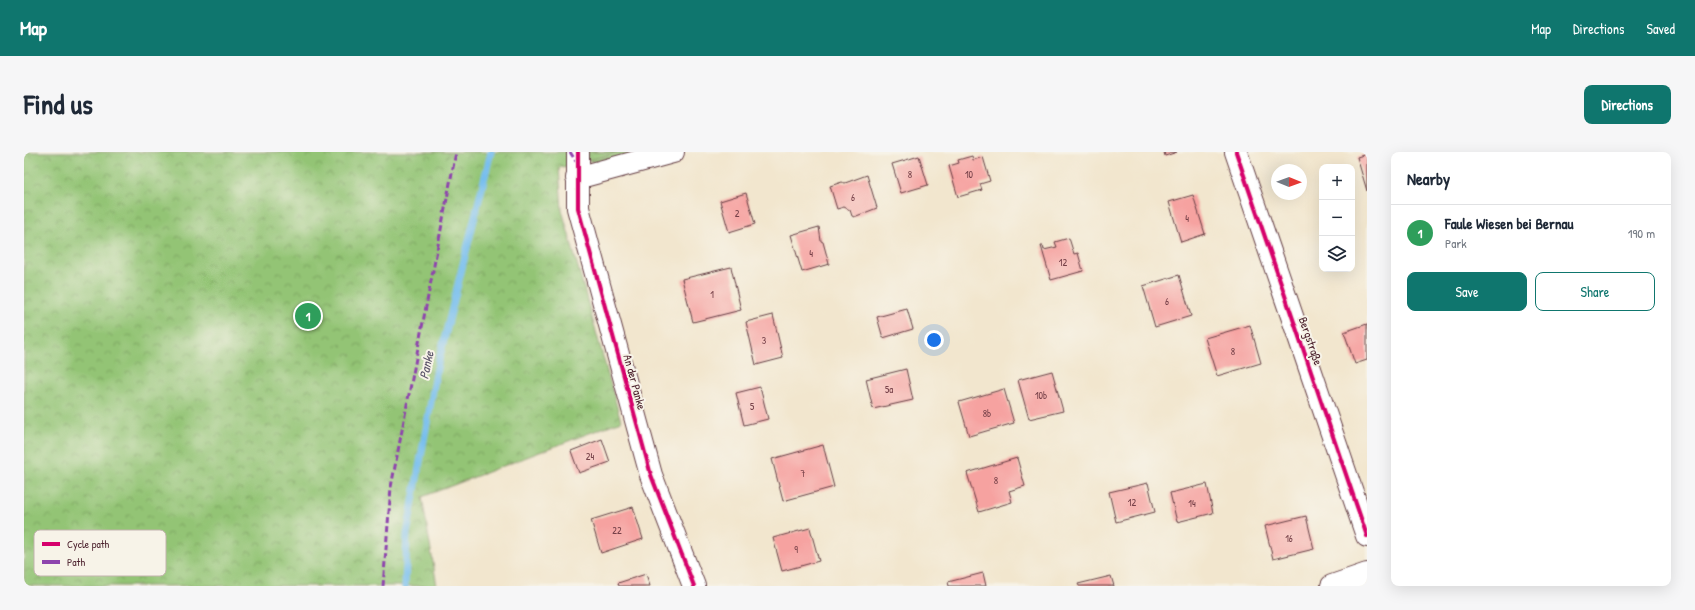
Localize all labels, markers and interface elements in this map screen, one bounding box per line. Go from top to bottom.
text: Map [20,15,47,41]
text: Map [1531,19,1551,38]
text: Directions [1573,19,1624,38]
text: Saved [1646,19,1675,38]
text: Find us [24,85,93,123]
button: Directions [1584,85,1671,124]
north arrow [1271,164,1307,200]
map controls [1319,164,1355,272]
button: + [1319,164,1355,200]
text: Nearby [1407,167,1450,190]
house number: 8 [908,168,912,181]
house number: 10 [965,168,974,181]
house number: 6 [851,191,855,204]
button: − [1319,200,1355,236]
house number: 2 [735,207,740,220]
house number: 4 [1185,212,1189,225]
text: Faule Wiesen bei Bernau [1445,213,1573,234]
text: 1 [1418,224,1422,242]
text: 190 m [1628,224,1655,242]
text: Park [1445,234,1467,252]
button: layers [1319,236,1355,272]
house number: 4 [809,247,813,260]
house number: 12 [1059,256,1067,269]
button: Save [1407,272,1527,311]
button: Share [1535,272,1655,311]
house number: 1 [710,288,714,301]
house number: 6 [1165,295,1169,308]
pin: 1 [295,301,321,331]
street label: Bergstraße [1295,315,1327,368]
your location [924,330,944,350]
house number: 3 [762,334,767,347]
house number: 8 [1231,345,1235,358]
water label: Panke [414,349,438,380]
street label: An der Panke [619,352,651,412]
house number: 5a [885,383,893,396]
house number: 10b [1035,389,1047,402]
house number: 5 [750,400,755,413]
house number: 8b [983,407,991,420]
house number: 24 [586,450,594,463]
house number: 7 [801,467,806,480]
house number: 8 [994,474,998,487]
house number: 12 [1128,496,1136,509]
house number: 14 [1188,497,1196,510]
house number: 22 [612,524,622,537]
legend [34,530,166,576]
house number: 16 [1285,532,1293,545]
text: Cycle path [67,537,110,551]
house number: 9 [794,543,798,556]
text: Path [67,555,85,569]

